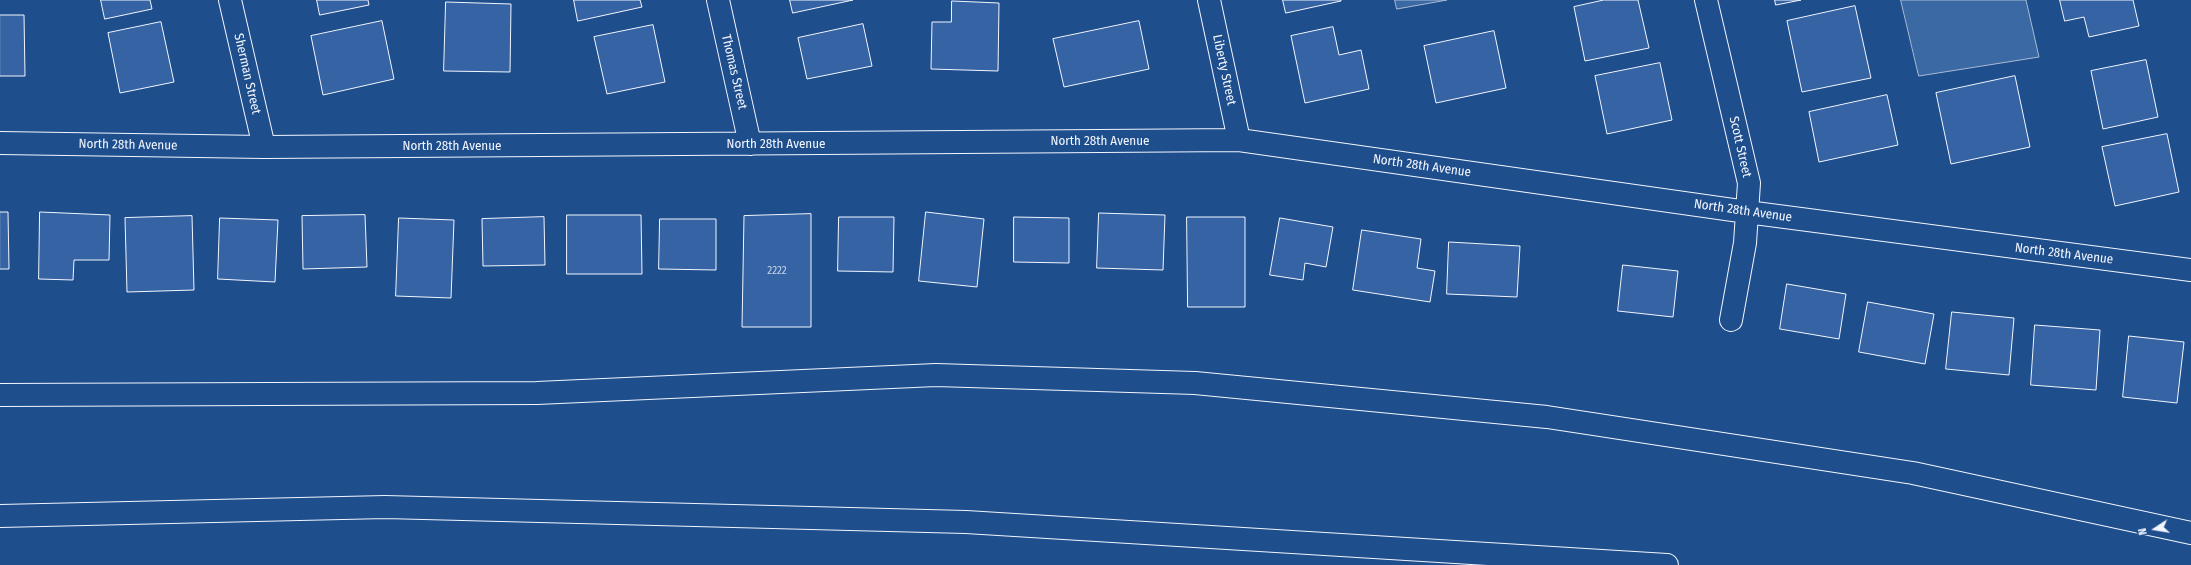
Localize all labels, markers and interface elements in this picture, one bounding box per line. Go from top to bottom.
street label: Sherman Street [230,32,264,116]
street label: Thomas Street [718,33,750,111]
street label: Liberty Street [1209,33,1239,107]
street label: Scott Street [1725,115,1755,179]
street label: North 28th Avenue [1051,133,1149,149]
street label: North 28th Avenue [78,136,178,154]
street label: North 28th Avenue [727,136,825,152]
street label: North 28th Avenue [403,138,501,154]
street label: North 28th Avenue [1372,151,1472,181]
street label: North 28th Avenue [1693,196,1793,226]
street label: North 28th Avenue [2014,240,2114,268]
house number: 2222 [767,264,787,278]
north arrow [2135,509,2175,549]
text: N [2136,527,2150,536]

